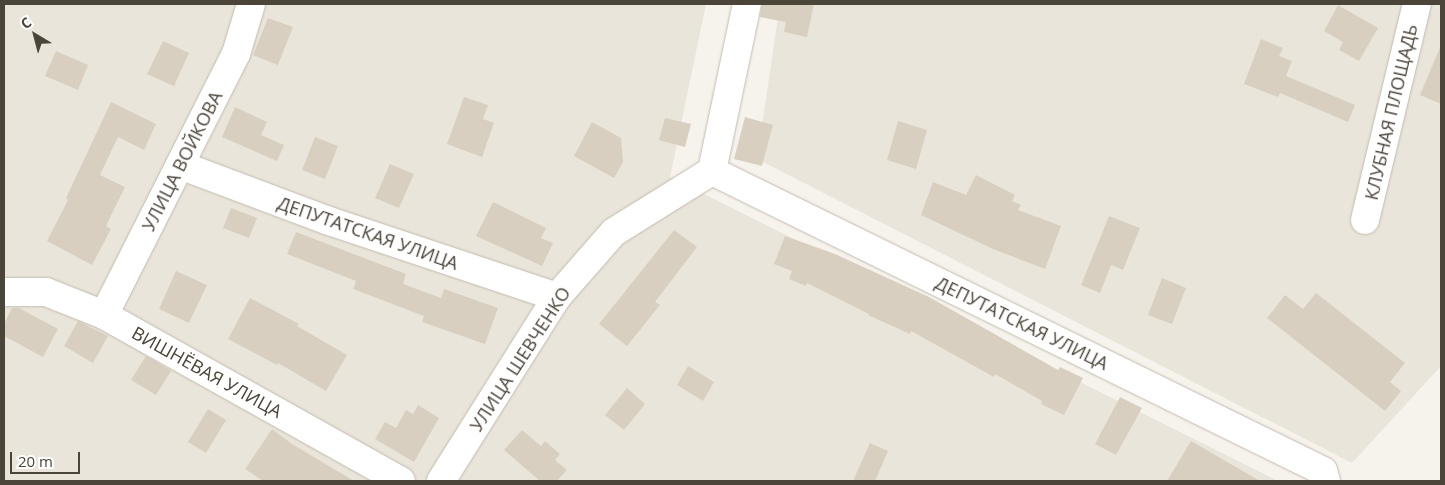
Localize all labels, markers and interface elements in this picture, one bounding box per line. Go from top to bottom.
north arrow [10,10,60,60]
text: С [16,12,35,33]
street label: КЛУБНАЯ ПЛОЩАДЬ [1360,22,1422,202]
street label: УЛИЦА ВОЙКОВА [137,87,227,235]
street label: ДЕПУТАТСКАЯ УЛИЦА [275,192,461,274]
street label: ДЕПУТАТСКАЯ УЛИЦА [932,272,1112,374]
street label: УЛИЦА ШЕВЧЕНКО [465,283,575,435]
street label: ВИШНЁВАЯ УЛИЦА [128,322,286,422]
scale bar [12,442,82,474]
text: 20 m [18,451,53,471]

